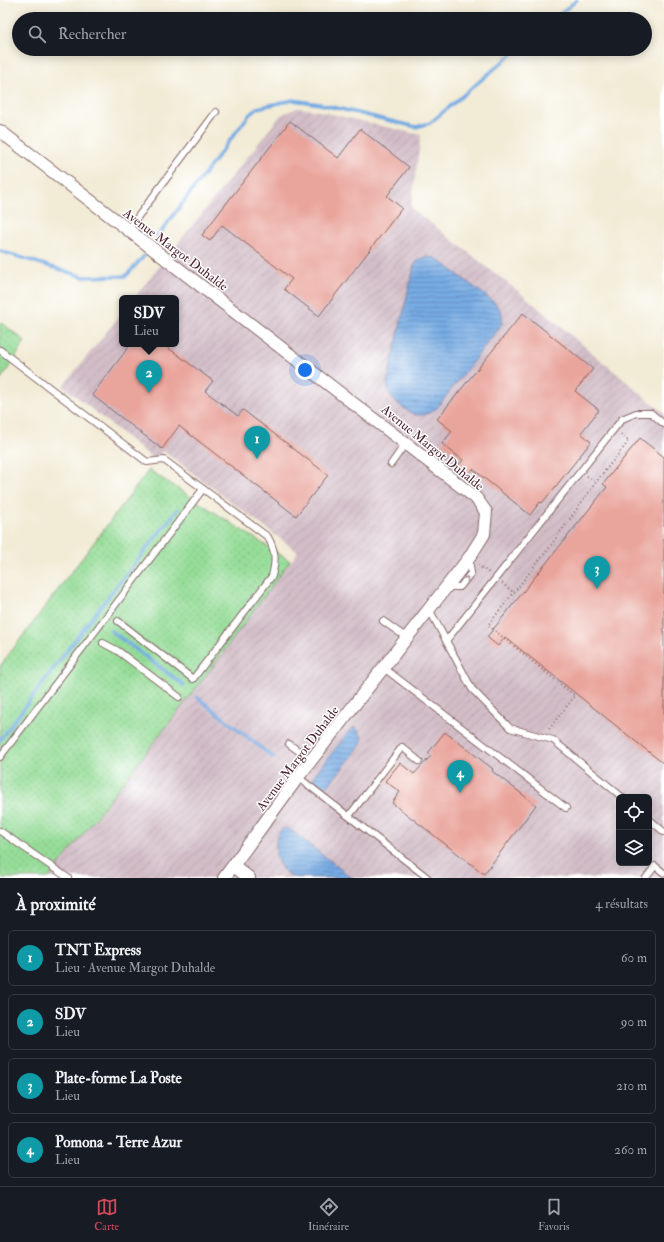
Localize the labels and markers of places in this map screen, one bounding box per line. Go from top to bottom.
pin: 2 [136,360,162,393]
pin: 1 [244,426,270,459]
pin: 3 [584,556,610,589]
pin: 4 [447,760,473,793]

